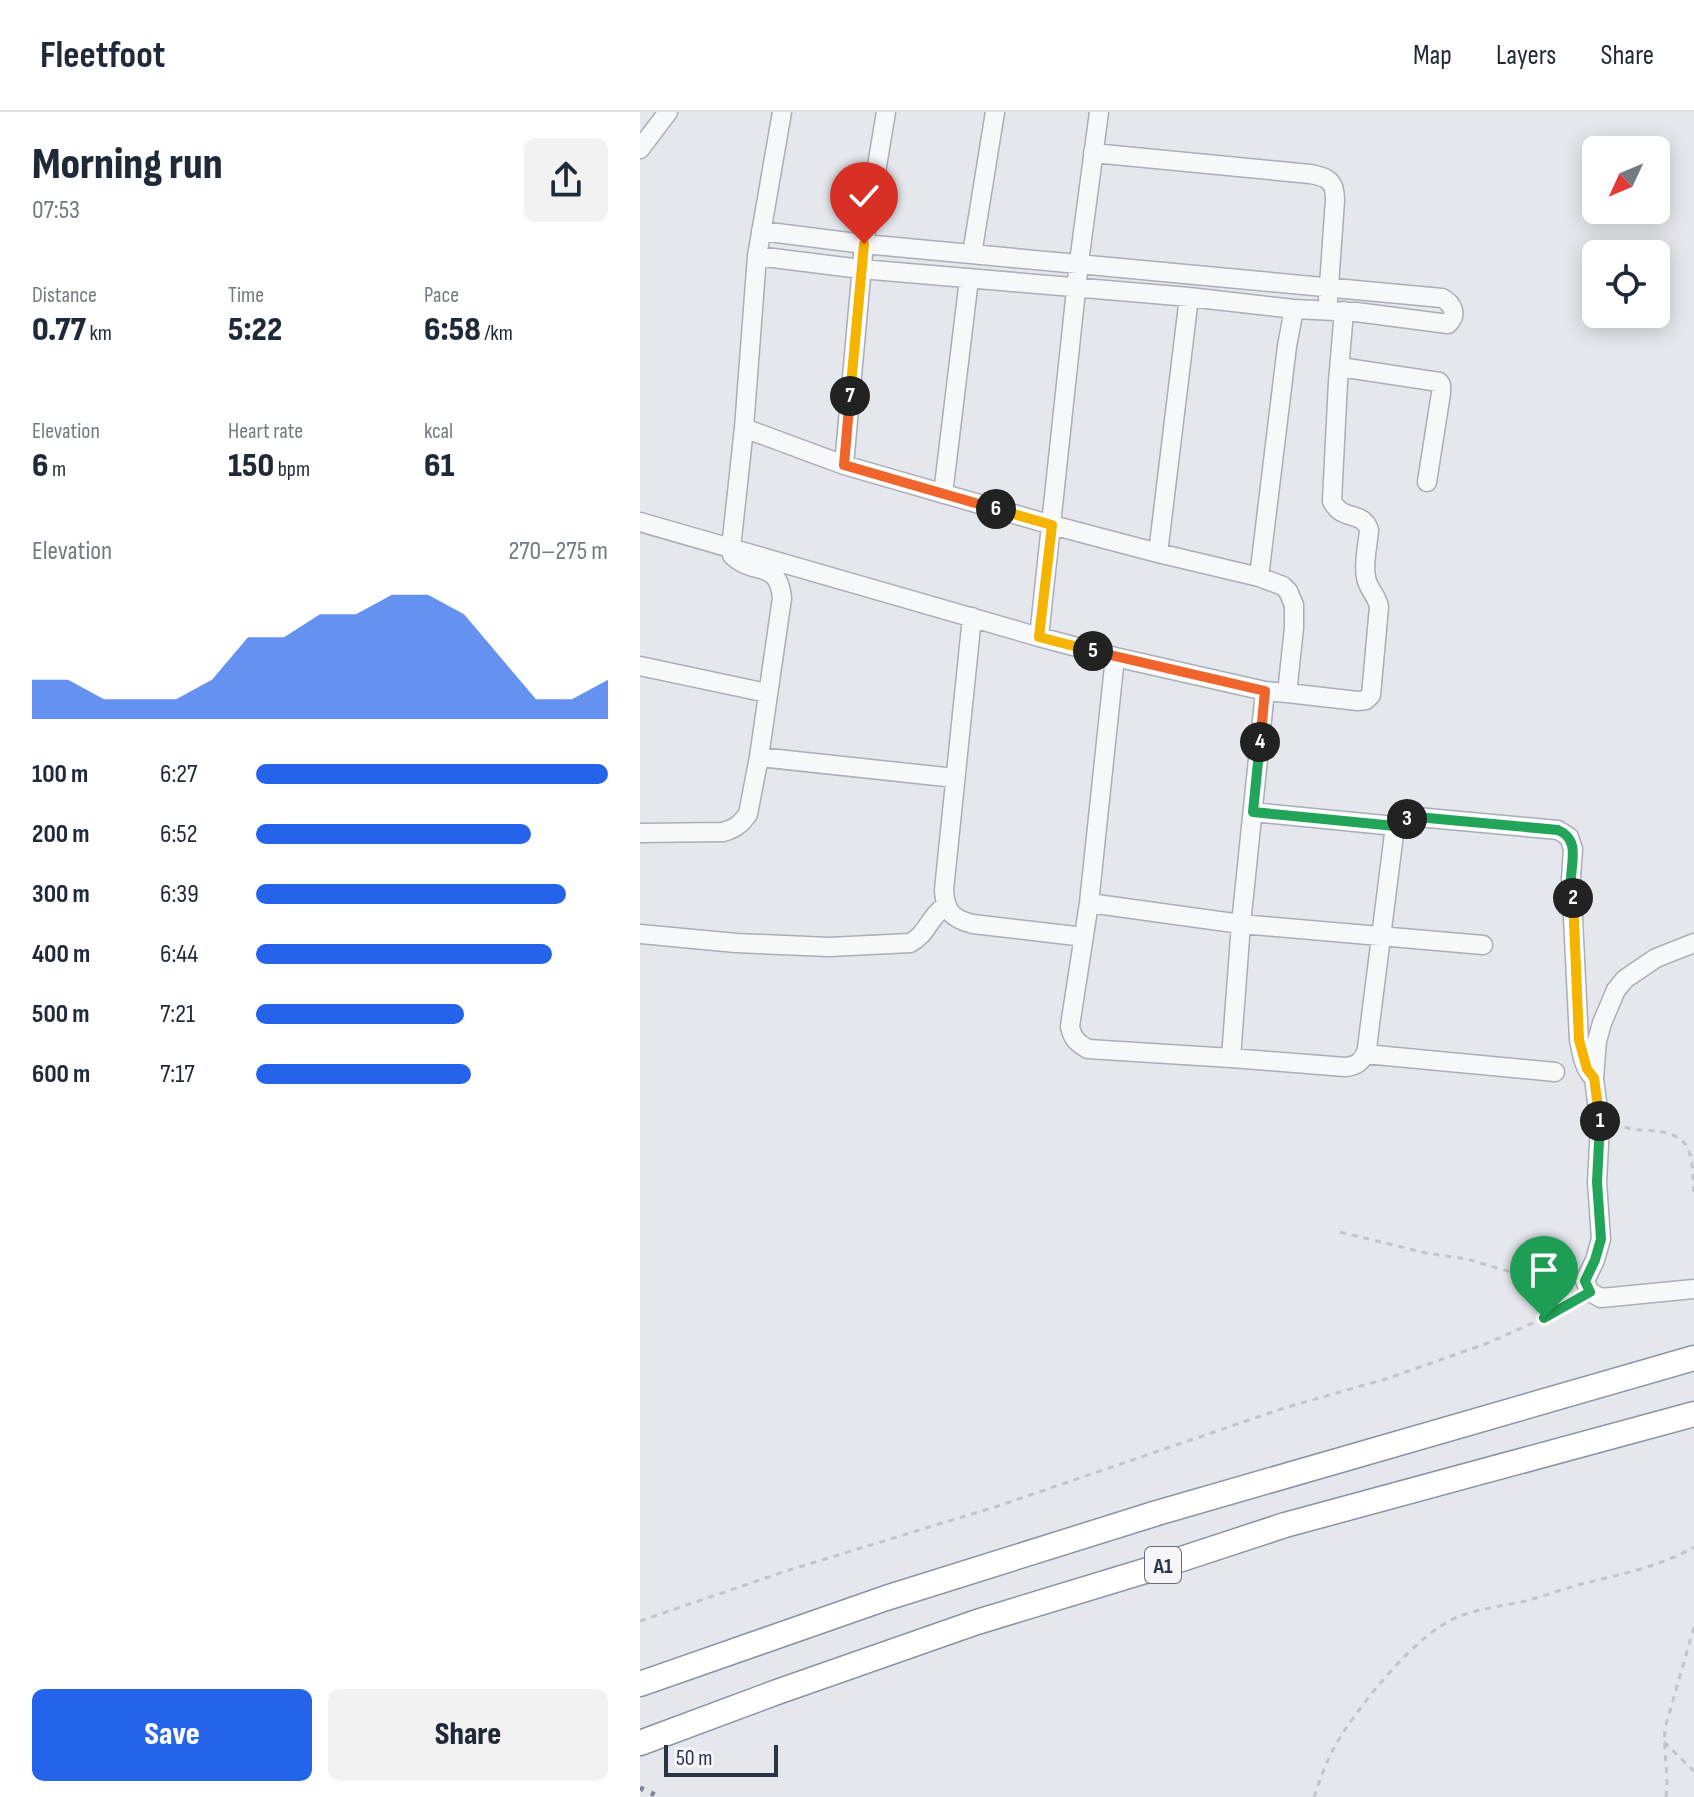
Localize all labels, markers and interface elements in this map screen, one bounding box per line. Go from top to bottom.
text: Fleetfoot [40,33,165,78]
text: Map [1413,39,1452,72]
text: Layers [1496,39,1556,72]
text: Share [1600,39,1654,72]
north arrow [1582,136,1670,224]
map controls [1582,136,1670,328]
text: Morning run [32,138,223,191]
button: share [524,138,608,222]
pin [830,162,898,244]
icon: check [842,174,886,218]
text: 07:53 [32,195,80,226]
button: locate [1582,240,1670,328]
text: Distance [32,282,97,309]
text: Time [228,282,264,309]
text: Pace [424,282,459,309]
text: 0.77 [32,309,86,350]
text: 5:22 [228,309,282,350]
text: 6:58 [424,309,481,350]
text: km [86,320,112,347]
text: /km [481,320,513,347]
pin: 7 [830,376,870,416]
text: 7 [845,382,855,409]
text: Elevation [32,418,100,445]
text: Heart rate [228,418,303,445]
text: kcal [424,418,453,445]
text: 6 [32,445,49,486]
text: 150 [228,445,274,486]
text: 61 [424,445,454,486]
text: m [49,456,66,483]
text: bpm [274,456,310,483]
pin: 6 [976,489,1016,529]
text: 6 [991,495,1001,522]
text: Elevation [32,536,112,567]
text: 270–275 m [508,536,608,567]
pin: 5 [1073,631,1113,671]
text: 5 [1088,637,1098,664]
pin: 4 [1240,722,1280,762]
text: 4 [1255,728,1265,755]
text: 100 m [32,759,88,790]
text: 6:27 [160,759,197,790]
pin: 3 [1387,799,1427,839]
text: 3 [1402,805,1412,832]
text: 200 m [32,819,89,850]
text: 6:52 [160,819,197,850]
pin: 2 [1553,878,1593,918]
text: 300 m [32,879,90,910]
text: 6:39 [160,879,199,910]
text: 2 [1568,884,1578,911]
text: 400 m [32,939,90,970]
text: 6:44 [160,939,198,970]
text: 500 m [32,999,89,1030]
text: 7:21 [160,999,195,1030]
text: 600 m [32,1059,90,1090]
text: 7:17 [160,1059,195,1090]
pin: 1 [1580,1101,1620,1141]
text: 1 [1596,1107,1604,1134]
pin [1510,1236,1578,1318]
icon: arrive [1522,1248,1566,1292]
road number: A1 [1145,1547,1181,1583]
button: Save [32,1689,312,1781]
button: Share [328,1689,608,1781]
scale bar [664,1741,778,1777]
text: 50 m [676,1745,712,1772]

